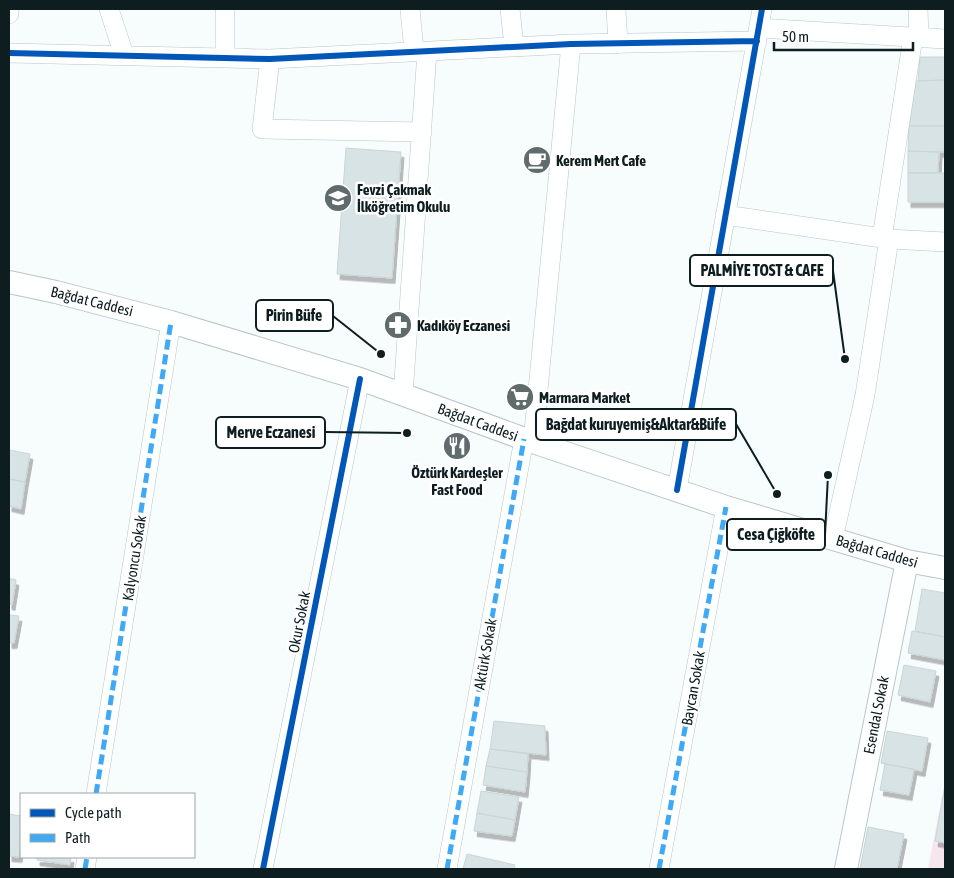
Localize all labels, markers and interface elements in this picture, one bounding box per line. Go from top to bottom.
scale bar [774,20,913,52]
text: 50 m [782,28,809,45]
cafe icon: Kerem Mert Cafe [522,145,552,175]
place label: Kerem Mert Cafe [556,152,646,169]
place label: Fevzi Çakmak İlköğretim Okulu [357,181,450,215]
school or university icon: Fevzi Çakmak İlköğretim Okulu [323,183,353,213]
callout: PALMİYE TOST & CAFE [690,255,833,286]
text: PALMİYE TOST & CAFE [701,261,824,279]
street label: Bağdat Caddesi [49,283,135,319]
callout: Pirin Büfe [256,300,333,331]
text: Pirin Büfe [266,306,322,324]
pharmacy icon: Kadıköy Eczanesi [383,310,413,340]
place label: Kadıköy Eczanesi [417,317,510,334]
supermarket icon: Marmara Market [505,382,535,412]
place label: Marmara Market [539,389,631,406]
street label: Bağdat Caddesi [436,400,520,444]
callout: Bağdat kuruyemiş&Aktar&Büfe [536,409,736,440]
text: Bağdat kuruyemiş&Aktar&Büfe [546,415,726,433]
callout: Merve Eczanesi [216,417,325,448]
text: Merve Eczanesi [227,423,316,441]
restaurant icon: Öztürk Kardeşler Fast Food [442,431,472,461]
place label: Öztürk Kardeşler Fast Food [411,464,503,498]
street label: Kalyoncu Sokak [119,514,149,602]
callout: Cesa Çiğköfte [727,519,825,550]
text: Cesa Çiğköfte [737,525,815,543]
street label: Bağdat Caddesi [834,531,920,571]
street label: Okur Sokak [285,589,313,654]
street label: Aktürk Sokak [470,617,500,691]
street label: Baycan Sokak [678,649,708,727]
street label: Esendal Sokak [860,674,892,756]
legend [20,793,195,858]
text: Cycle path [65,804,122,821]
text: Path [65,829,91,846]

